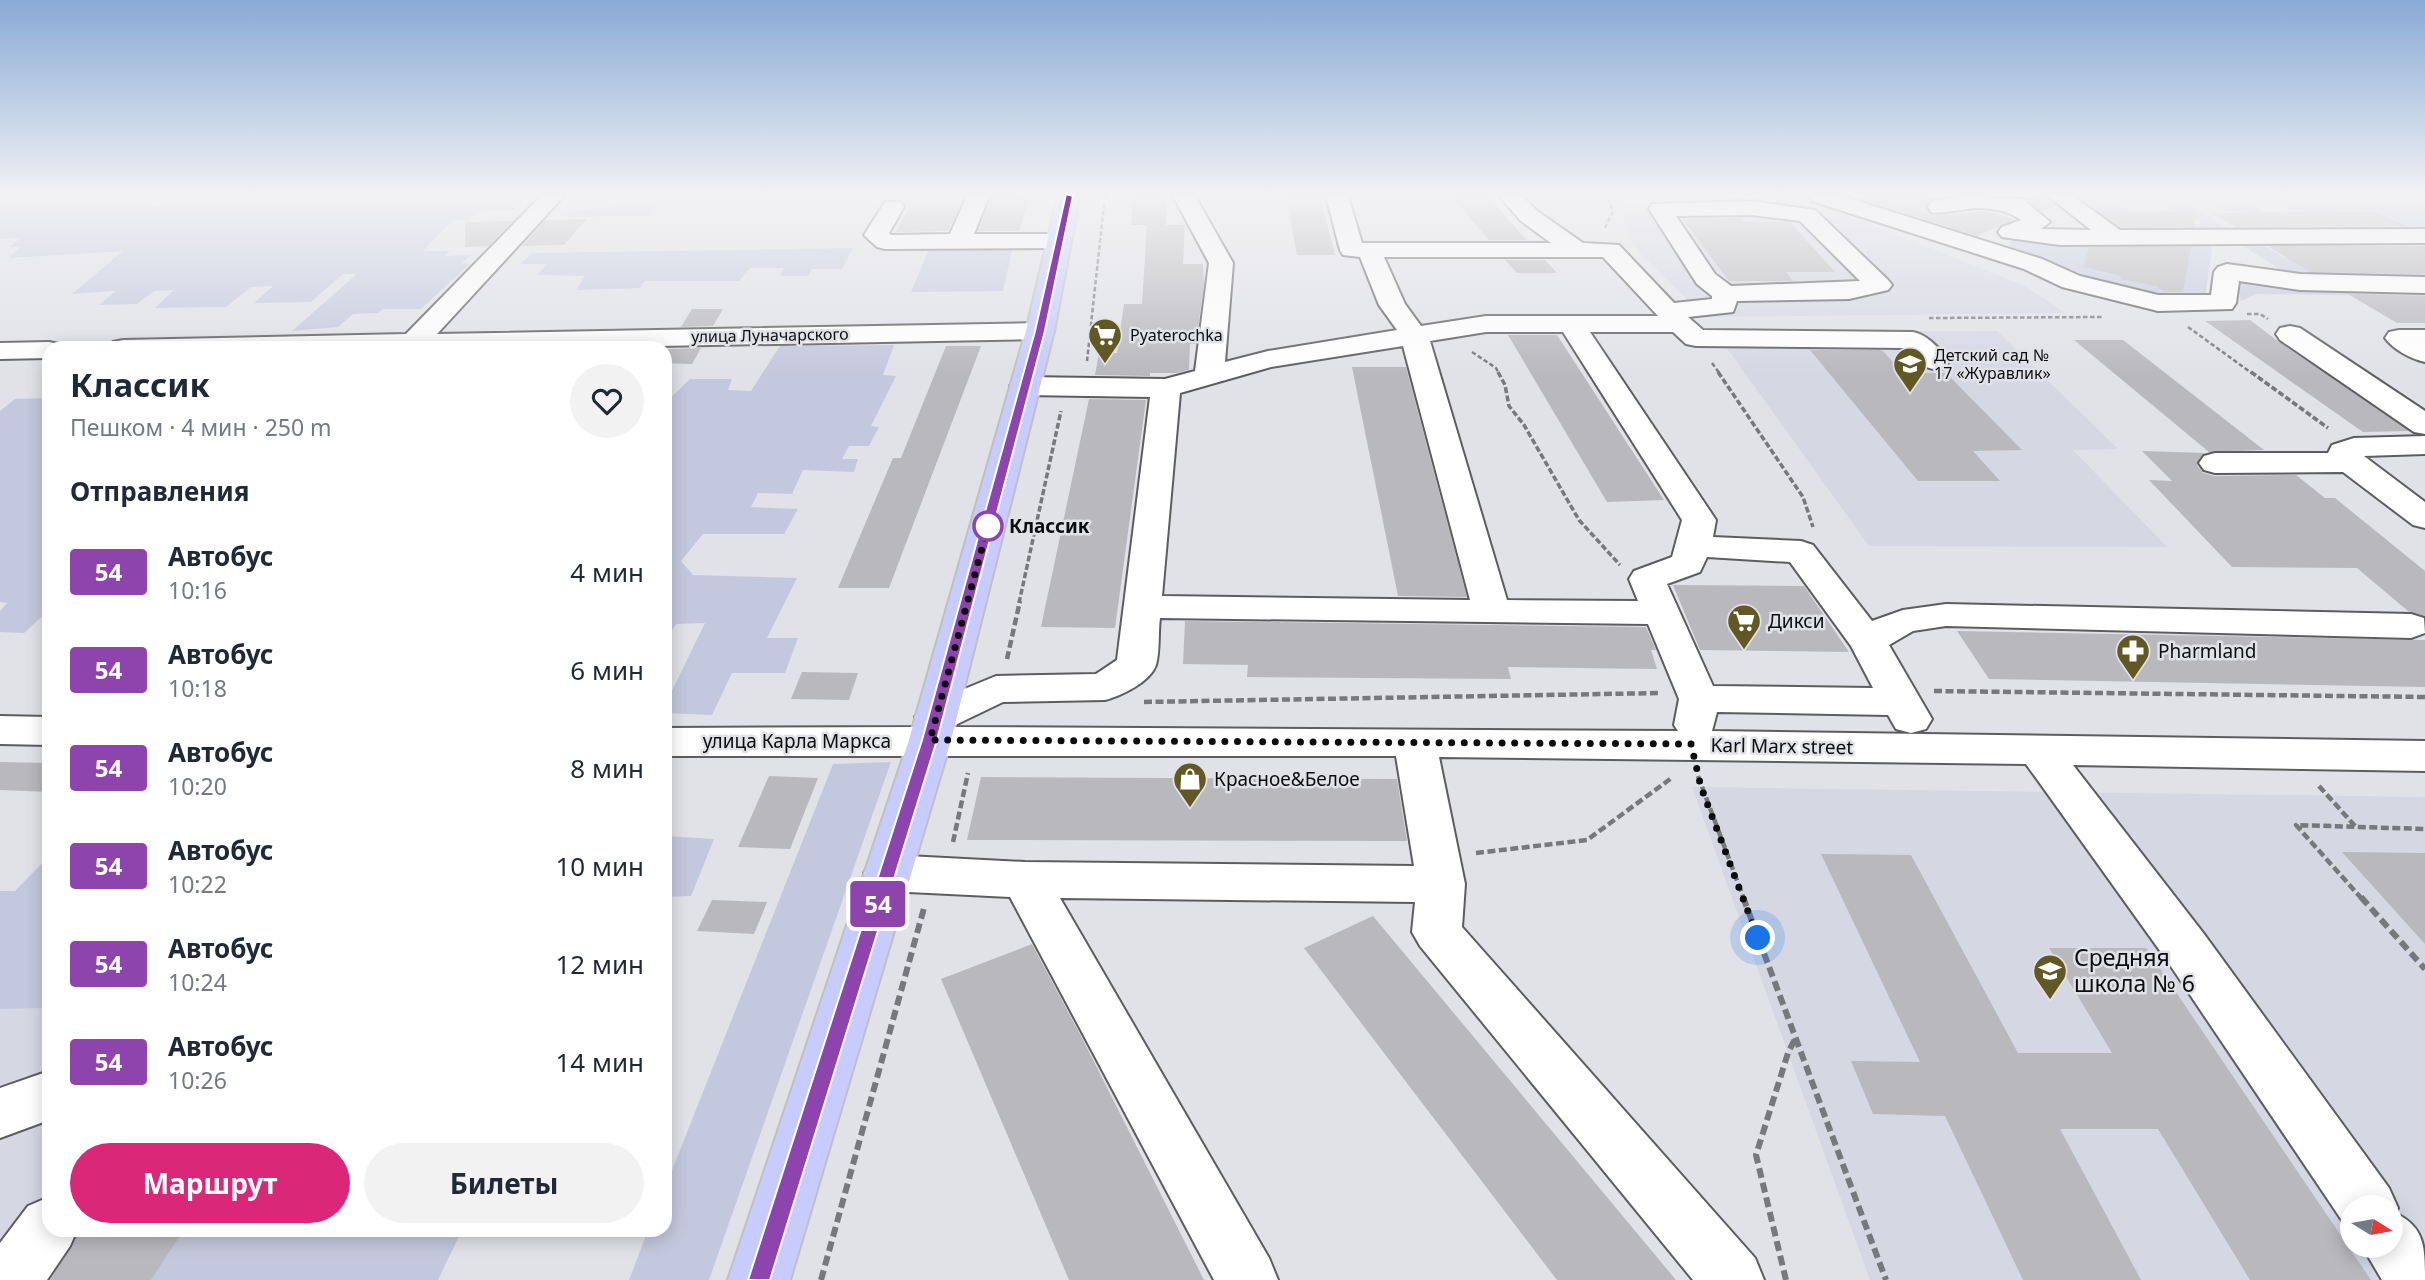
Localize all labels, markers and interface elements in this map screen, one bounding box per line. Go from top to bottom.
supermarket icon: Pyaterochka [1086,316,1124,365]
street label: улица Луначарского [691,323,849,347]
place label: Pyaterochka [1130,324,1223,346]
place label: Детский сад № 17 «Журавлик» [1934,344,2051,384]
school or university icon: Детский сад № 17 «Журавлик» [1891,345,1929,394]
text: Классик [70,362,210,407]
button: heart [570,364,644,438]
text: Пешком · 4 мин · 250 m [70,411,332,443]
text: Отправления [70,473,249,509]
marker: Классик [973,511,1003,541]
place label: Классик [1009,513,1090,539]
text: Автобус [168,538,273,574]
text: 4 мин [570,554,644,590]
text: 54 [95,555,122,588]
text: 10:16 [168,574,227,606]
supermarket icon: Дикси [1725,602,1763,651]
place label: Дикси [1768,608,1825,634]
pharmacy icon: Pharmland [2114,632,2152,681]
text: Автобус [168,636,273,672]
place label: Pharmland [2158,638,2257,664]
text: 6 мин [570,652,644,688]
text: 54 [95,653,122,686]
text: 10:18 [168,672,227,704]
street label: улица Карла Маркса [703,728,891,754]
street label: Karl Marx street [1711,732,1854,760]
text: Автобус [168,734,273,770]
text: 8 мин [570,750,644,786]
text: 54 [95,751,122,784]
shop icon: Красное&Белое [1171,760,1209,809]
place label: Красное&Белое [1214,766,1360,792]
text: 10:20 [168,770,227,802]
text: Автобус [168,832,273,868]
text: 10 мин [555,848,644,884]
text: 54 [95,849,122,882]
text: 10:22 [168,868,227,900]
line badge: 54 [846,881,910,927]
text: 54 [864,887,892,920]
your location [1740,920,1775,955]
text: Автобус [168,930,273,966]
place label: Средняя школа № 6 [2074,941,2195,999]
text: 12 мин [555,946,644,982]
text: 54 [95,947,122,980]
school or university icon: Средняя школа № 6 [2031,952,2069,1001]
text: 10:24 [168,966,227,998]
text: Автобус [168,1028,273,1064]
text: 14 мин [555,1044,644,1080]
text: 54 [95,1045,122,1078]
text: 10:26 [168,1064,227,1096]
button: Маршрут [70,1143,350,1223]
button: Билеты [364,1143,644,1223]
north arrow [2340,1195,2403,1258]
map controls [2340,1195,2403,1258]

